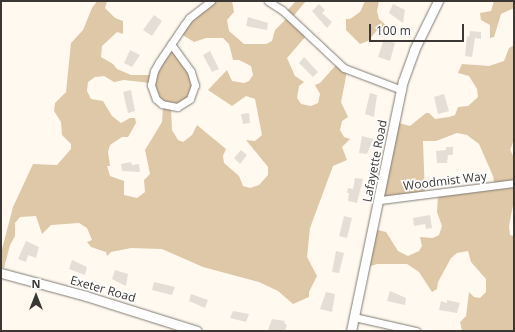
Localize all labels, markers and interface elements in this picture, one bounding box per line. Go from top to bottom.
scale bar [371,16,466,42]
text: 100 m [376,22,411,39]
street label: Lafayette Road [360,119,390,203]
street label: Woodmist Way [402,169,488,193]
street label: Exeter Road [69,273,137,305]
north arrow [16,276,56,316]
text: N [32,276,40,291]

